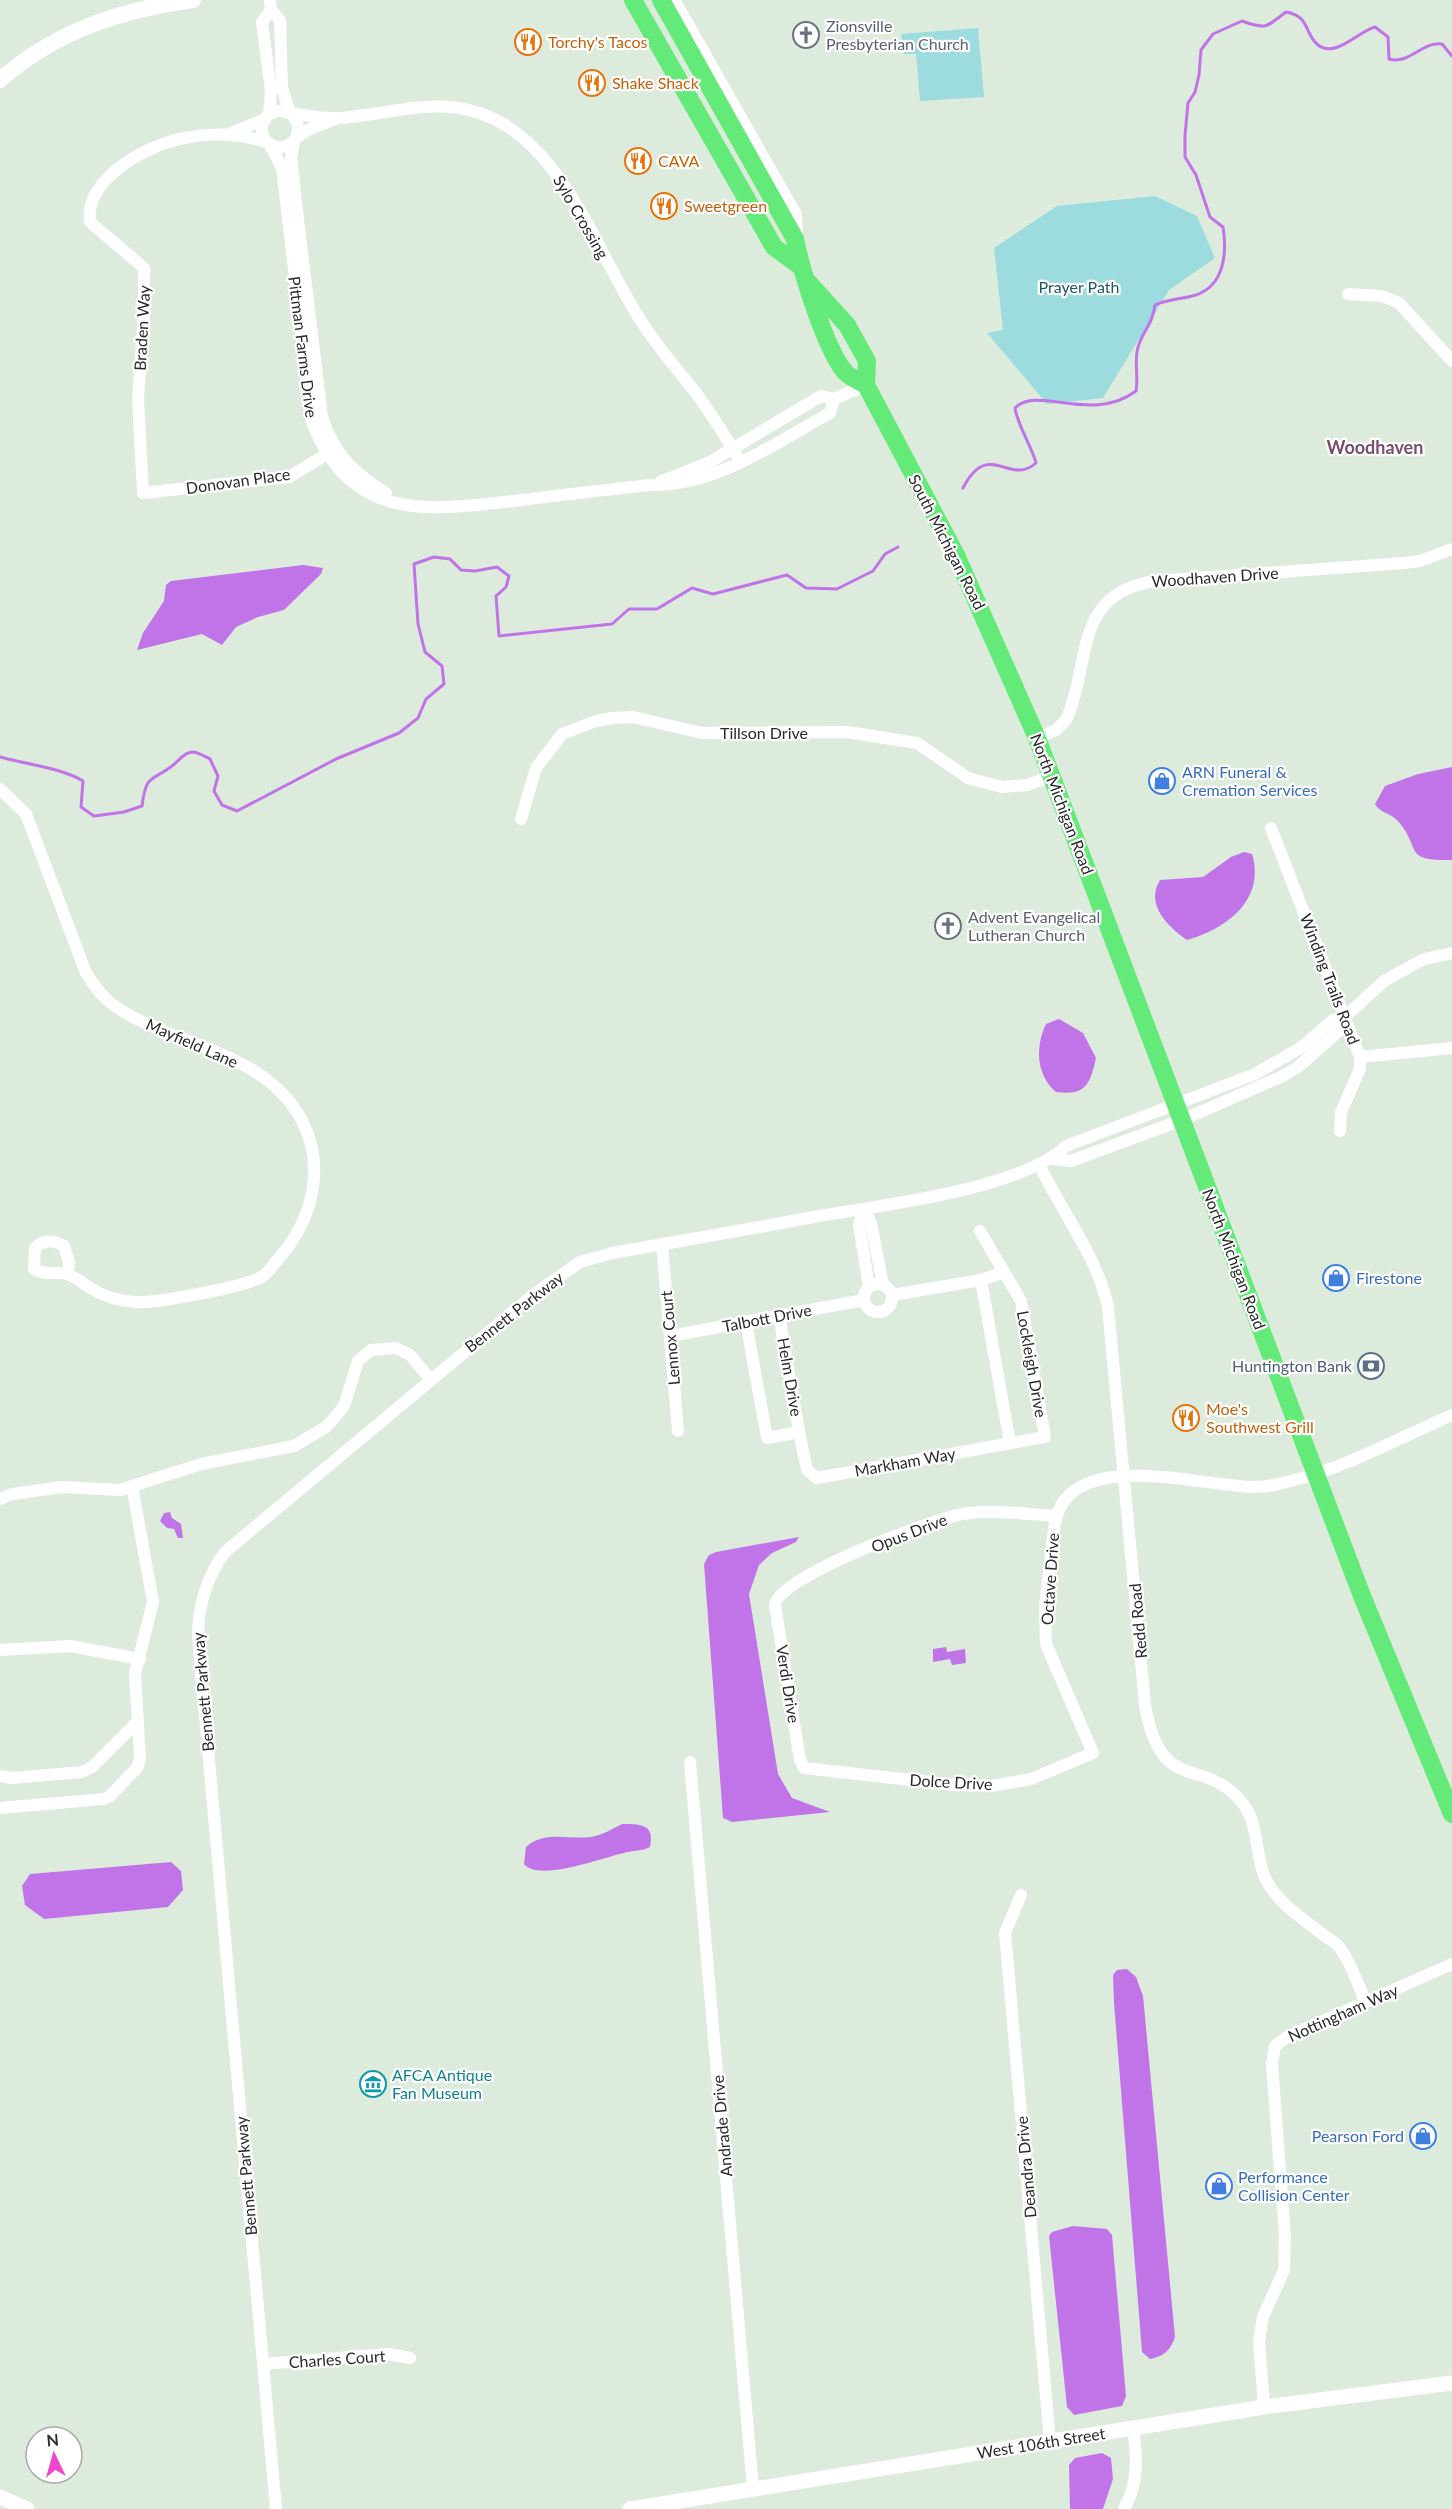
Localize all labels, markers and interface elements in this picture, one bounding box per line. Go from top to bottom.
place label: Zionsville Presbyterian Church [826,16,969,53]
church icon: Zionsville Presbyterian Church [791,20,821,50]
restaurant icon: Torchy's Tacos [513,27,543,57]
place label: Torchy's Tacos [548,32,647,51]
restaurant icon: Shake Shack [577,68,607,98]
place label: Shake Shack [612,73,700,92]
restaurant icon: CAVA [623,146,653,176]
place label: CAVA [658,151,700,170]
street label: Sylo Crossing [550,171,613,262]
restaurant icon: Sweetgreen [649,191,679,221]
place label: Sweetgreen [684,196,767,215]
street label: Pittman Farms Drive [285,275,322,419]
park label: Prayer Path [1039,277,1119,296]
street label: Braden Way [130,284,153,371]
district label: Woodhaven [1327,436,1423,458]
street label: Donovan Place [185,464,291,497]
street label: South Michigan Road [905,471,990,613]
street label: Woodhaven Drive [1151,563,1279,590]
street label: Tillson Drive [720,723,808,742]
street label: North Michigan Road [1027,731,1098,877]
place label: ARN Funeral & Cremation Services [1182,762,1317,799]
shop icon: ARN Funeral & Cremation Services [1147,766,1177,796]
place label: Advent Evangelical Lutheran Church [968,907,1100,944]
church icon: Advent Evangelical Lutheran Church [933,911,963,941]
street label: Winding Trails Road [1297,911,1364,1047]
street label: Mayfield Lane [143,1014,241,1071]
street label: North Michigan Road [1199,1186,1270,1332]
shop icon: Firestone [1321,1263,1351,1293]
street label: Bennett Parkway [461,1267,567,1356]
place label: Firestone [1356,1268,1422,1287]
street label: Lennox Court [656,1290,683,1386]
street label: Talbott Drive [721,1300,813,1335]
street label: Lockleigh Drive [1014,1309,1051,1419]
street label: Helm Drive [774,1336,807,1418]
bank icon: Huntington Bank [1356,1351,1386,1381]
place label: Huntington Bank [1232,1356,1353,1375]
place label: Moe's Southwest Grill [1206,1399,1314,1436]
restaurant icon: Moe's Southwest Grill [1171,1403,1201,1433]
street label: Markham Way [853,1443,958,1480]
street label: Opus Drive [868,1509,949,1556]
street label: Octave Drive [1037,1532,1062,1626]
street label: Redd Road [1125,1583,1150,1659]
street label: Bennett Parkway [188,1631,217,1752]
street label: Verdi Drive [773,1644,804,1724]
street label: Dolce Drive [909,1770,993,1793]
street label: Nottingham Way [1285,1979,1402,2045]
place label: AFCA Antique Fan Museum [392,2065,492,2102]
museum icon: AFCA Antique Fan Museum [358,2069,388,2099]
street label: Andrade Drive [708,2074,735,2178]
street label: Bennett Parkway [231,2115,260,2236]
street label: Deandra Drive [1012,2115,1039,2219]
shop icon: Pearson Ford [1408,2121,1438,2151]
place label: Pearson Ford [1312,2126,1404,2145]
place label: Performance Collision Center [1238,2167,1350,2204]
shop icon: Performance Collision Center [1204,2171,1234,2201]
street label: Charles Court [288,2346,386,2371]
street label: West 106th Street [975,2423,1107,2462]
north arrow [24,2425,84,2485]
text: N [46,2430,60,2450]

